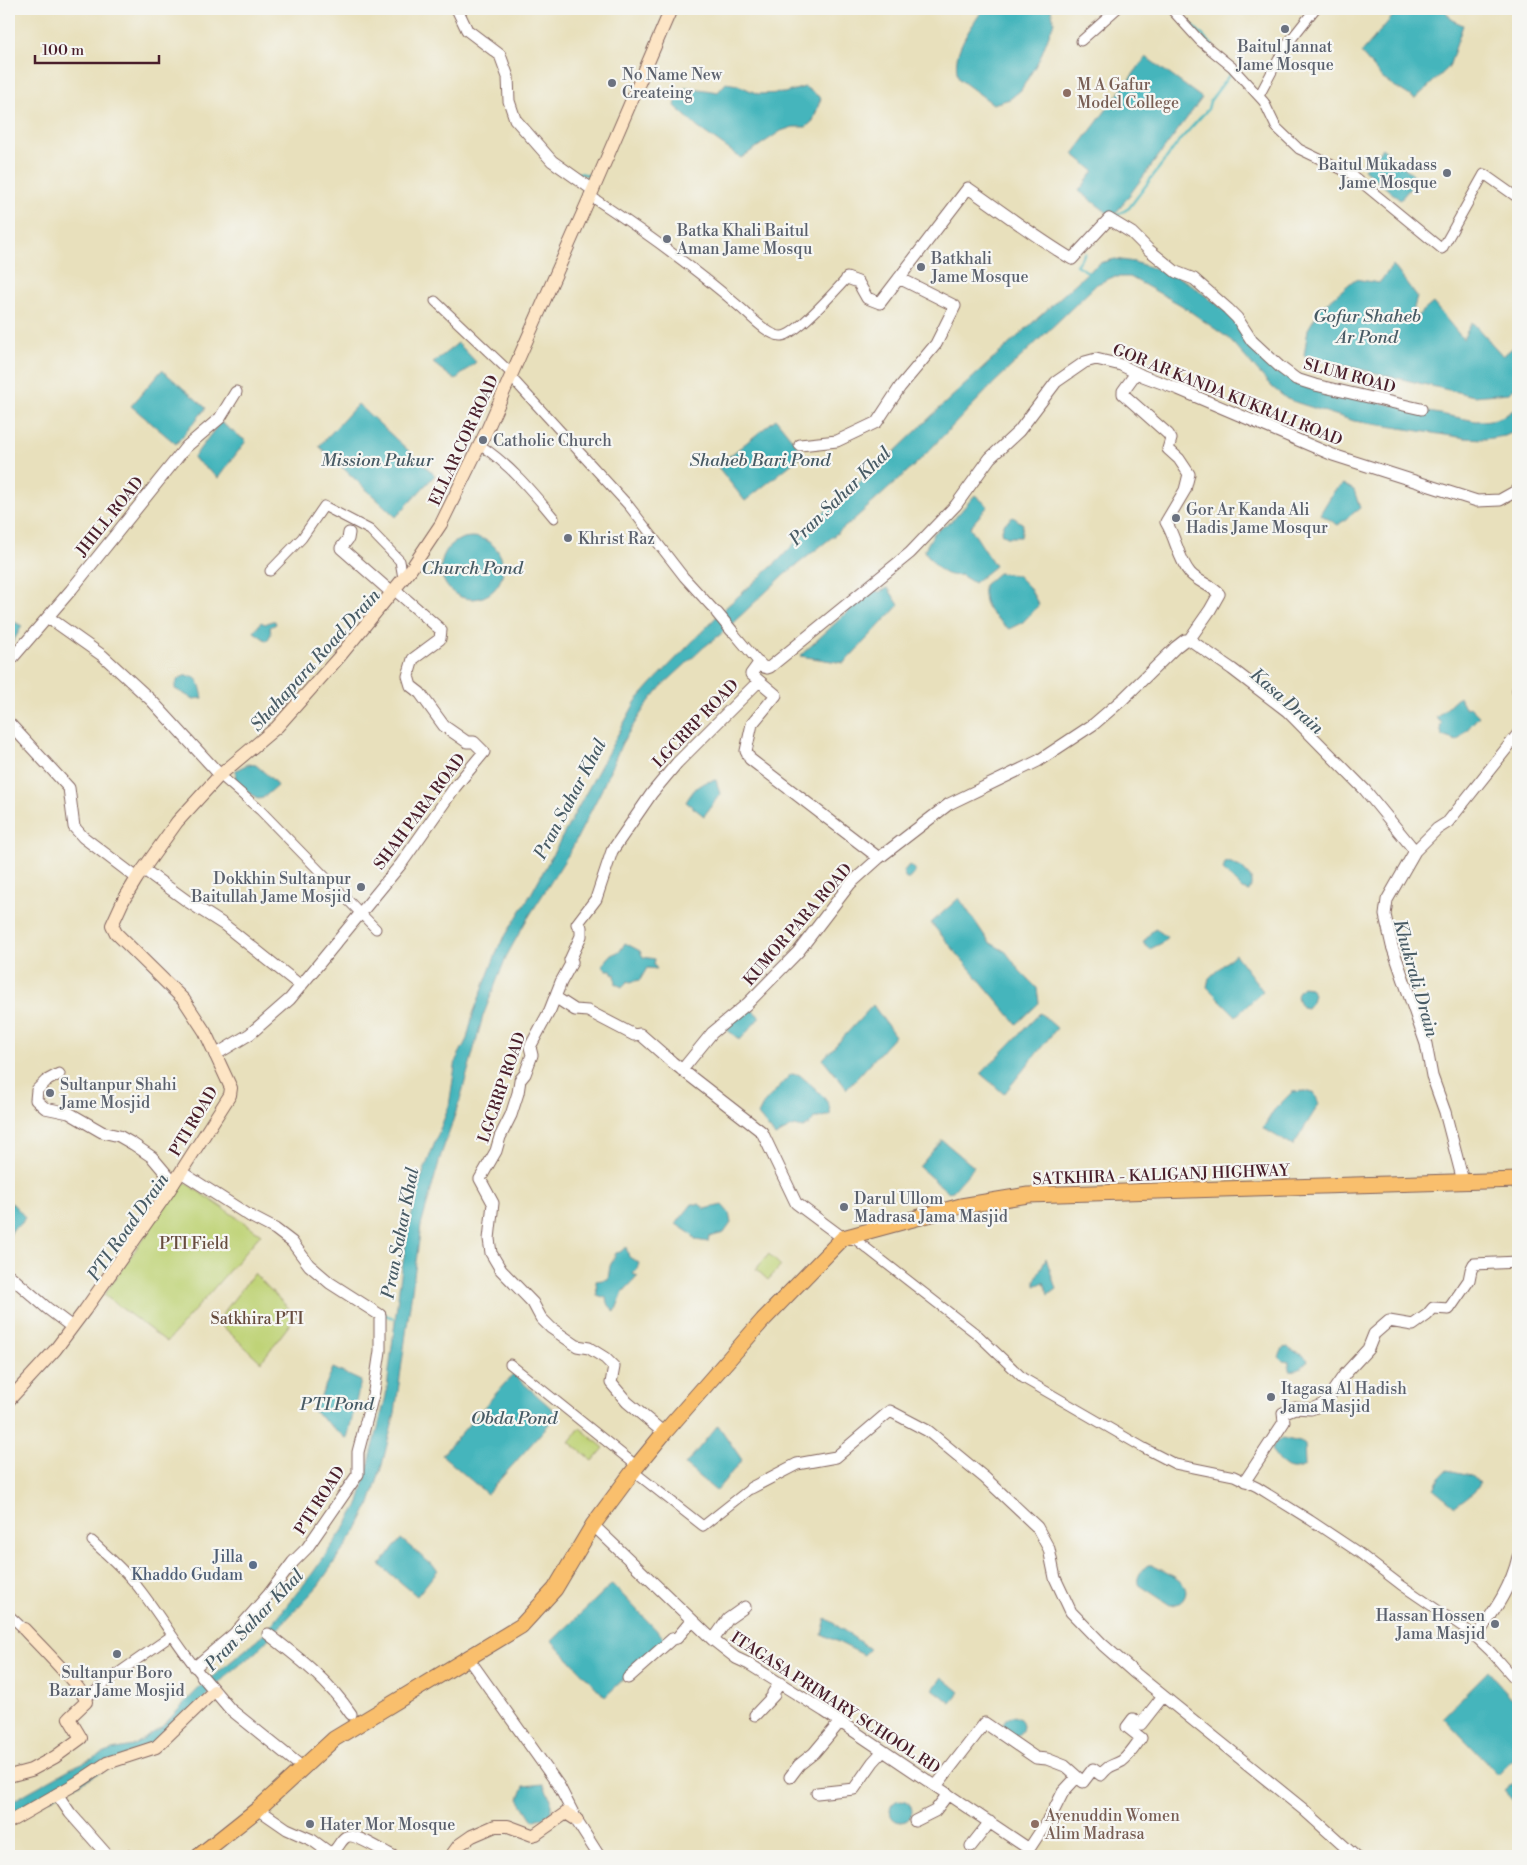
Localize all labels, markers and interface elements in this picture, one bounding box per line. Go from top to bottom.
marker: Baitul Jannat Jame Mosque [1279,23,1291,35]
scale bar [35,32,159,64]
place label: Baitul Jannat Jame Mosque [1235,37,1334,75]
text: 100 m [42,41,84,60]
place label: No Name New Createing [622,65,723,103]
place label: M A Gafur Model College [1077,75,1179,113]
marker: No Name New Createing [606,77,618,89]
marker: M A Gafur Model College [1061,87,1073,99]
place label: Baitul Mukadass Jame Mosque [1317,155,1437,193]
marker: Baitul Mukadass Jame Mosque [1441,167,1453,179]
place label: Batka Khali Baitul Aman Jame Mosqu [676,221,812,259]
marker: Batka Khali Baitul Aman Jame Mosqu [661,233,673,245]
place label: Batkhali Jame Mosque [930,249,1029,287]
marker: Batkhali Jame Mosque [915,261,927,273]
water label: Gofur Shaheb Ar Pond [1313,305,1421,349]
street label: GOR AR KANDA KUKRALI ROAD [1110,340,1346,450]
street label: SLUM ROAD [1302,354,1398,398]
street label: ELLAR COR ROAD [425,372,503,509]
place label: Catholic Church [493,431,612,451]
marker: Catholic Church [477,434,489,446]
water label: Pran Sahar Khal [784,442,896,552]
water label: Mission Pukur [321,449,434,472]
water label: Shaheb Bari Pond [690,449,831,472]
street label: JHILL ROAD [71,473,148,561]
place label: Gor Ar Kanda Ali Hadis Jame Mosqur [1186,500,1328,538]
marker: Gor Ar Kanda Ali Hadis Jame Mosqur [1170,512,1182,524]
place label: Khrist Raz [578,529,655,549]
marker: Khrist Raz [562,532,574,544]
water label: Church Pond [421,557,524,580]
water label: Shahapara Road Drain [245,584,386,736]
water label: Kasa Drain [1245,663,1329,740]
street label: LGCRRP ROAD [648,675,743,772]
water label: Pran Sahar Khal [529,735,612,864]
street label: SHAH PARA ROAD [369,749,470,874]
street label: KUMOR PARA ROAD [739,859,856,990]
place label: Dokkhin Sultanpur Baitullah Jame Mosjid [190,869,351,907]
marker: Dokkhin Sultanpur Baitullah Jame Mosjid [355,881,367,893]
water label: Khukrali Drain [1388,917,1444,1041]
street label: LGCRRP ROAD [474,1029,530,1145]
place label: Sultanpur Shahi Jame Mosjid [59,1075,177,1113]
street label: PTI ROAD [165,1083,222,1160]
marker: Sultanpur Shahi Jame Mosjid [44,1087,56,1099]
street label: SATKHIRA - KALIGANJ HIGHWAY [1032,1160,1291,1189]
water label: Pran Sahar Khal [376,1165,424,1302]
water label: PTI Road Drain [82,1168,175,1286]
place label: Darul Ullom Madrasa Jama Masjid [854,1189,1008,1227]
marker: Darul Ullom Madrasa Jama Masjid [838,1201,850,1213]
park label: PTI Field [159,1234,229,1254]
park label: Satkhira PTI [211,1309,303,1329]
place label: Itagasa Al Hadish Jama Masjid [1280,1379,1407,1417]
marker: Itagasa Al Hadish Jama Masjid [1265,1391,1277,1403]
water label: PTI Pond [299,1393,375,1416]
water label: Obda Pond [471,1407,558,1430]
street label: PTI ROAD [290,1462,349,1539]
place label: Jilla Khaddo Gudam [131,1547,244,1585]
marker: Jilla Khaddo Gudam [247,1559,259,1571]
water label: Pran Sahar Khal [199,1564,309,1677]
place label: Hassan Hossen Jama Masjid [1376,1606,1485,1644]
marker: Hassan Hossen Jama Masjid [1489,1618,1501,1630]
street label: ITAGASA PRIMARY SCHOOL RD [727,1628,944,1778]
marker: Sultanpur Boro Bazar Jame Mosjid [111,1648,123,1660]
place label: Sultanpur Boro Bazar Jame Mosjid [48,1663,185,1701]
place label: Ayenuddin Women Alim Madrasa [1044,1806,1180,1844]
place label: Hater Mor Mosque [320,1815,455,1835]
marker: Hater Mor Mosque [304,1818,316,1830]
marker: Ayenuddin Women Alim Madrasa [1029,1818,1041,1830]

